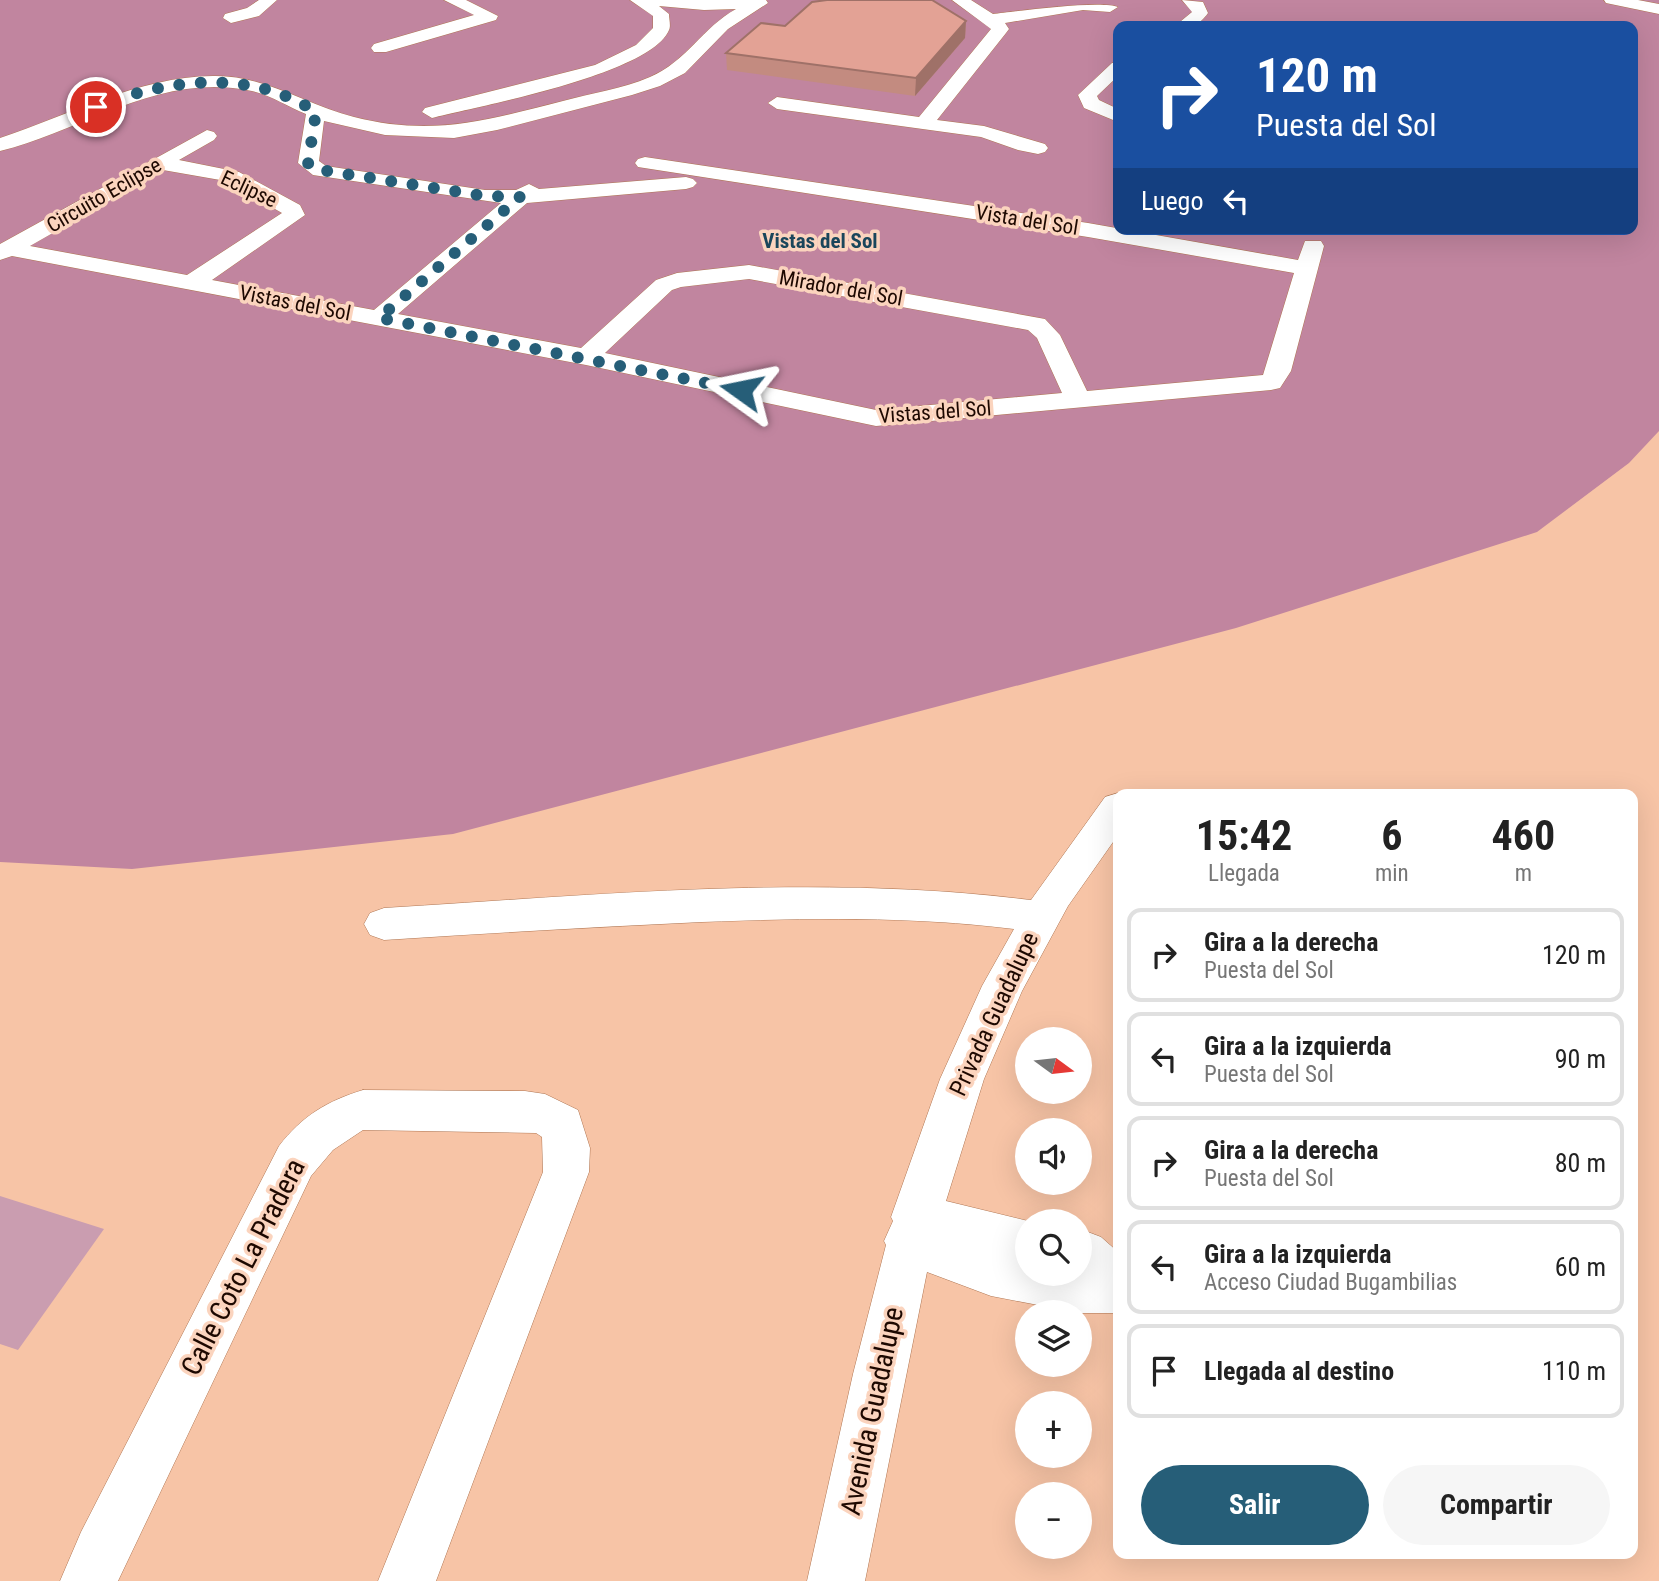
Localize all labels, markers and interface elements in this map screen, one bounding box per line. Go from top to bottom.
text: 120 m [1256,47,1378,104]
icon: right [1141,49,1232,140]
pin [66,77,126,137]
icon: arrive [77,88,115,126]
text: Puesta del Sol [1256,106,1437,144]
street label: Circuito Eclipse [42,152,166,237]
street label: Eclipse [217,166,281,212]
icon: left [1217,182,1255,220]
text: Luego [1141,186,1203,216]
street label: Vista del Sol [974,200,1080,240]
district label: Vistas del Sol [762,229,878,253]
street label: Mirador del Sol [777,265,905,311]
street label: Vistas del Sol [237,280,353,326]
position arrow [704,353,778,427]
street label: Vistas del Sol [878,396,992,428]
text: 15:42 [1196,811,1292,860]
text: 6 [1381,811,1402,860]
text: 460 [1491,811,1555,860]
text: Llegada [1208,860,1280,887]
text: min [1375,860,1409,887]
text: m [1515,860,1532,887]
text: Gira a la derecha [1204,927,1378,957]
street label: Privada Guadalupe [944,928,1044,1100]
icon: right [1145,936,1183,974]
text: 120 m [1542,940,1606,970]
text: Puesta del Sol [1204,957,1334,984]
north arrow [1015,1027,1092,1104]
map controls [1015,1027,1092,1559]
text: Gira a la izquierda [1204,1031,1392,1061]
icon: left [1145,1040,1183,1078]
text: 90 m [1555,1044,1606,1074]
text: Puesta del Sol [1204,1061,1334,1088]
button: sound [1015,1118,1092,1195]
text: Gira a la derecha [1204,1135,1378,1165]
icon: right [1145,1144,1183,1182]
text: 80 m [1555,1148,1606,1178]
street label: Calle Coto La Pradera [174,1153,312,1381]
text: Puesta del Sol [1204,1165,1334,1192]
button: search [1015,1209,1092,1286]
text: Gira a la izquierda [1204,1239,1392,1269]
icon: left [1145,1248,1183,1286]
text: 60 m [1555,1252,1606,1282]
text: Acceso Ciudad Bugambilias [1204,1269,1457,1296]
button: layers [1015,1300,1092,1377]
street label: Avenida Guadalupe [834,1304,910,1518]
icon: arrive [1145,1352,1183,1390]
text: Llegada al destino [1204,1356,1394,1386]
text: 110 m [1542,1356,1606,1386]
button: + [1015,1391,1092,1468]
button: Salir [1141,1465,1369,1545]
button: Compartir [1383,1465,1610,1545]
button: − [1015,1482,1092,1559]

